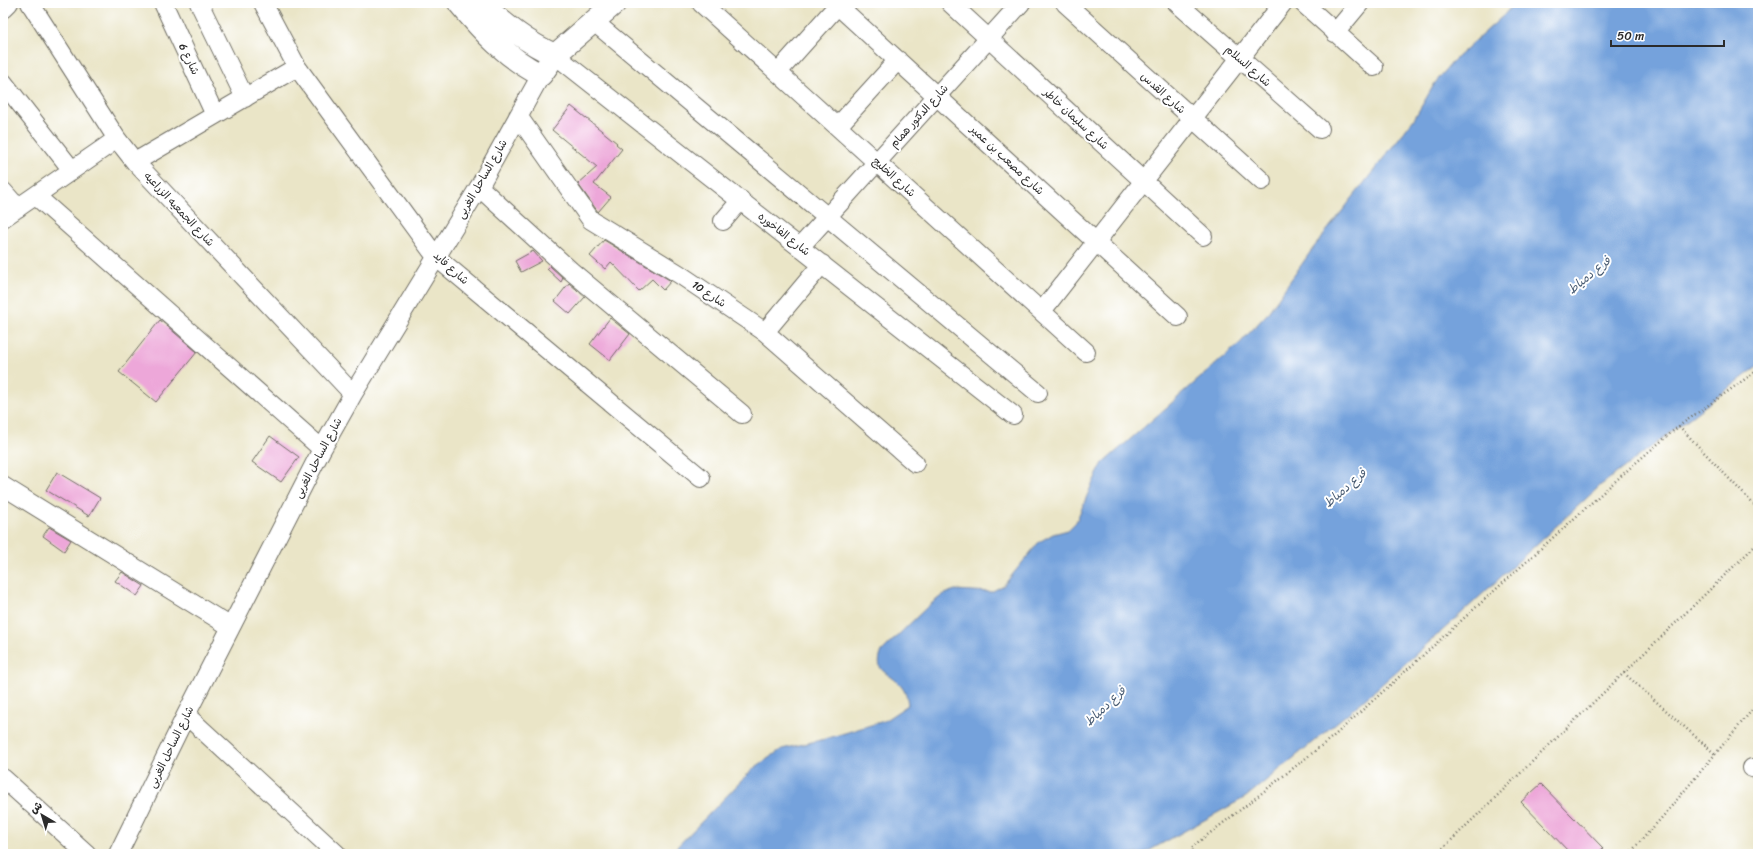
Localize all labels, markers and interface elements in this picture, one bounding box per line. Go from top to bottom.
scale bar [1611,22,1724,48]
text: 50 m [1617,25,1644,47]
street label: شارع 6 [173,40,205,78]
street label: شارع السلام [1221,40,1275,92]
street label: شارع القدس [1136,67,1190,119]
street label: شارع الدكتور همام [885,80,953,152]
street label: شارع سليمان خاطر [1038,83,1113,155]
street label: شارع مصعب بن عمير [965,120,1049,200]
street label: شارع الساحل الغربى [451,136,513,222]
street label: شارع الخليج [868,152,920,202]
street label: شارع الجمعيه الزراعيه [139,167,219,251]
street label: شارع الفاخوره [754,207,814,261]
street label: شارع فايد [429,247,473,289]
water label: فرع دمياط [1562,250,1617,300]
street label: شارع 10 [688,275,730,313]
street label: شارع الساحل الغربى [289,414,347,502]
water label: فرع دمياط [1318,462,1372,513]
water label: فرع دمياط [1079,680,1132,731]
street label: شارع الساحل الغربى [143,703,199,791]
north arrow [22,795,62,835]
text: ش [26,796,47,819]

